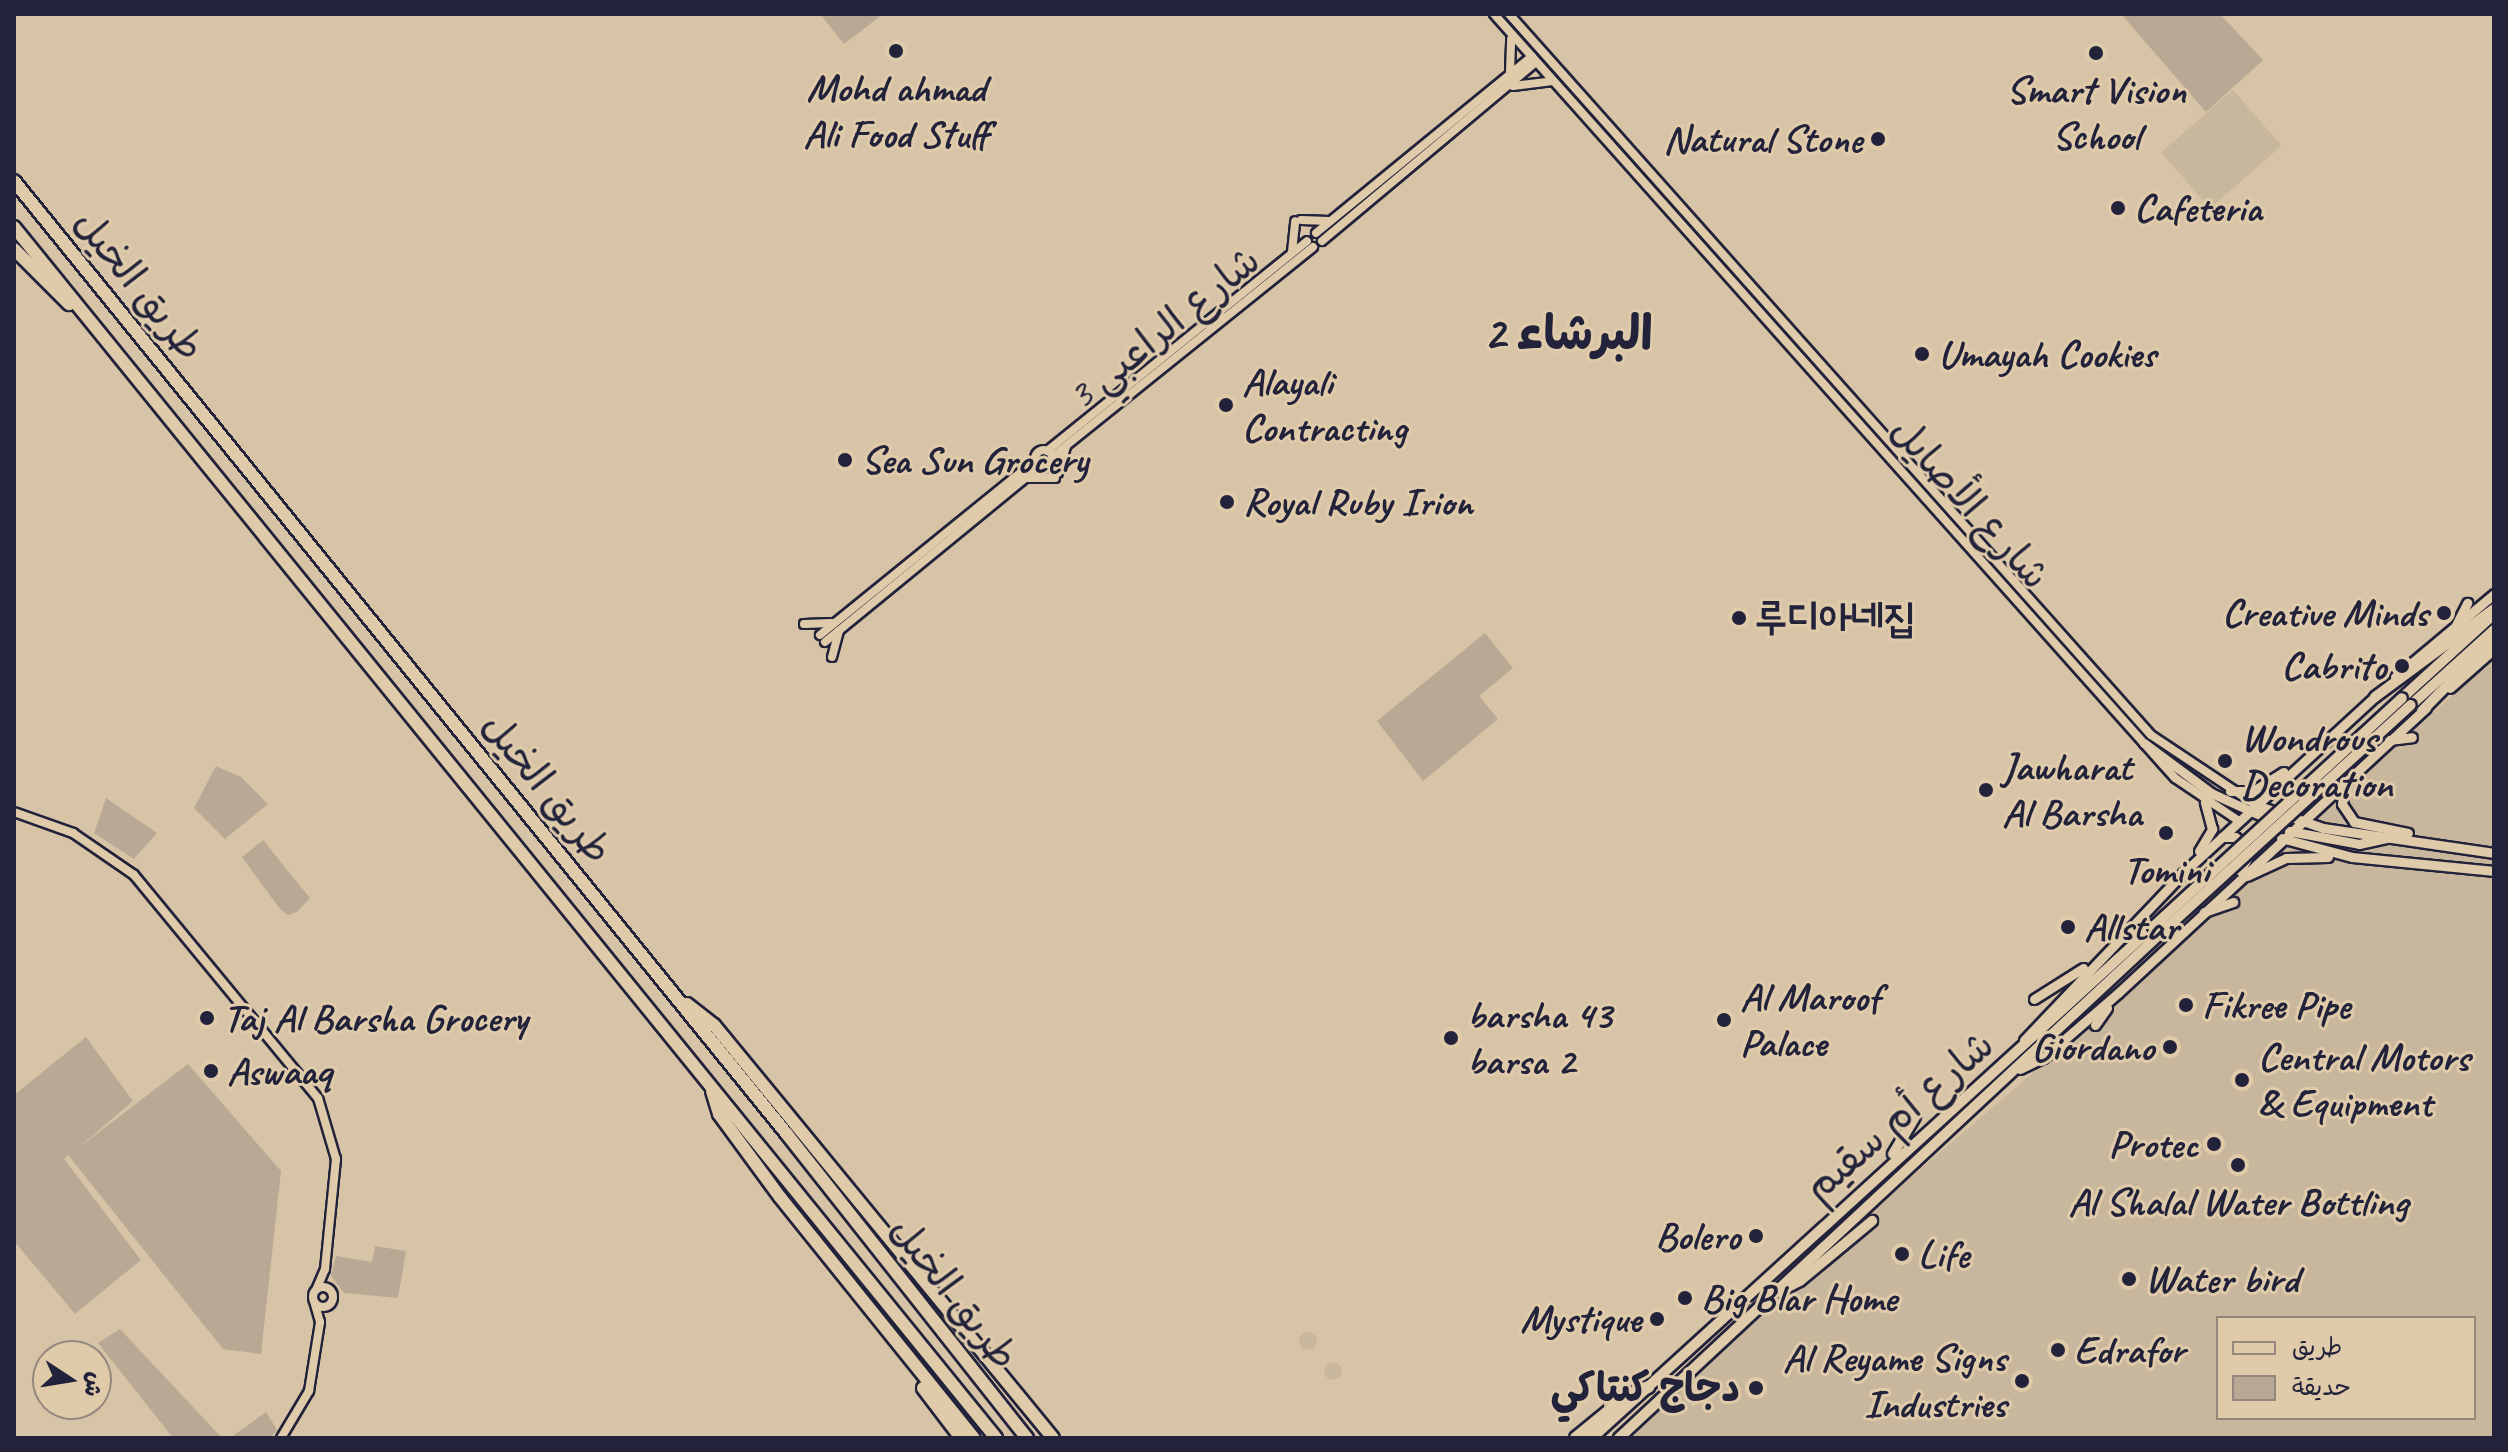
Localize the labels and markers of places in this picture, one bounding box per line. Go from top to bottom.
marker: Mohd ahmad Ali Food Stuff [887,42,905,60]
marker: Smart Vision School [2087,44,2105,62]
place label: Mohd ahmad Ali Food Stuff [803,64,989,158]
place label: Smart Vision School [2006,66,2186,160]
place label: Natural Stone [1663,115,1862,163]
marker: Natural Stone [1869,130,1887,148]
place label: Cafeteria [2134,184,2262,232]
marker: Cafeteria [2109,199,2127,217]
place label: Umayah Cookies [1938,330,2156,378]
marker: Umayah Cookies [1913,345,1931,363]
place label: Alayali Contracting [1242,358,1407,452]
marker: Alayali Contracting [1217,396,1235,414]
place label: Sea Sun Grocery [861,436,1086,484]
marker: Sea Sun Grocery [836,451,854,469]
place label: Royal Ruby Irion [1243,478,1473,526]
marker: Royal Ruby Irion [1218,493,1236,511]
place label: Creative Minds [2222,589,2428,637]
place label: 루디아네집 [1755,594,1916,642]
marker: Creative Minds [2435,604,2453,622]
marker: 루디아네집 [1730,609,1748,627]
place label: Cabrito [2281,642,2386,690]
marker: Cabrito [2393,657,2411,675]
place label: Wondrous Decoration [2241,714,2392,808]
place label: Jawharat Al Barsha [2002,743,2141,837]
marker: Wondrous Decoration [2216,752,2234,770]
marker: Jawharat Al Barsha [1977,781,1995,799]
marker: Tomini [2157,824,2175,842]
place label: Tomini [2123,846,2209,894]
place label: Allstar [2084,903,2178,951]
marker: Allstar [2059,918,2077,936]
place label: Al Maroof Palace [1740,973,1880,1067]
place label: Fikree Pipe [2202,981,2350,1029]
place label: barsha 43 barsa 2 [1467,991,1612,1085]
place label: Taj Al Barsha Grocery [223,994,527,1042]
marker: Fikree Pipe [2177,996,2195,1014]
marker: Taj Al Barsha Grocery [198,1009,216,1027]
marker: Al Maroof Palace [1715,1011,1733,1029]
place label: Giordano [2031,1023,2154,1071]
marker: barsha 43 barsa 2 [1442,1029,1460,1047]
place label: Central Motors & Equipment [2258,1033,2469,1127]
marker: Giordano [2161,1038,2179,1056]
place label: Aswaaq [227,1047,331,1095]
marker: Aswaaq [202,1062,220,1080]
marker: Central Motors & Equipment [2233,1071,2251,1089]
place label: Protec [2109,1120,2198,1168]
marker: Protec [2205,1135,2223,1153]
marker: Al Shalal Water Bottling [2229,1156,2247,1174]
place label: Al Shalal Water Bottling [2067,1178,2409,1226]
place label: Bolero [1655,1212,1740,1260]
marker: Bolero [1747,1227,1765,1245]
place label: Life [1918,1230,1969,1278]
marker: Life [1893,1245,1911,1263]
place label: Water bird [2145,1255,2298,1303]
marker: Water bird [2120,1270,2138,1288]
place label: Big Blar Home [1701,1274,1898,1322]
marker: Big Blar Home [1676,1289,1694,1307]
place label: Mystique [1520,1295,1641,1343]
marker: Mystique [1648,1310,1666,1328]
place label: Edrafor [2074,1326,2185,1374]
place label: Al Reyame Signs Industries [1781,1334,2006,1428]
marker: Edrafor [2049,1341,2067,1359]
place label: دجاج كنتاكي [1550,1364,1740,1412]
marker: Al Reyame Signs Industries [2013,1372,2031,1390]
marker: دجاج كنتاكي [1747,1379,1765,1397]

